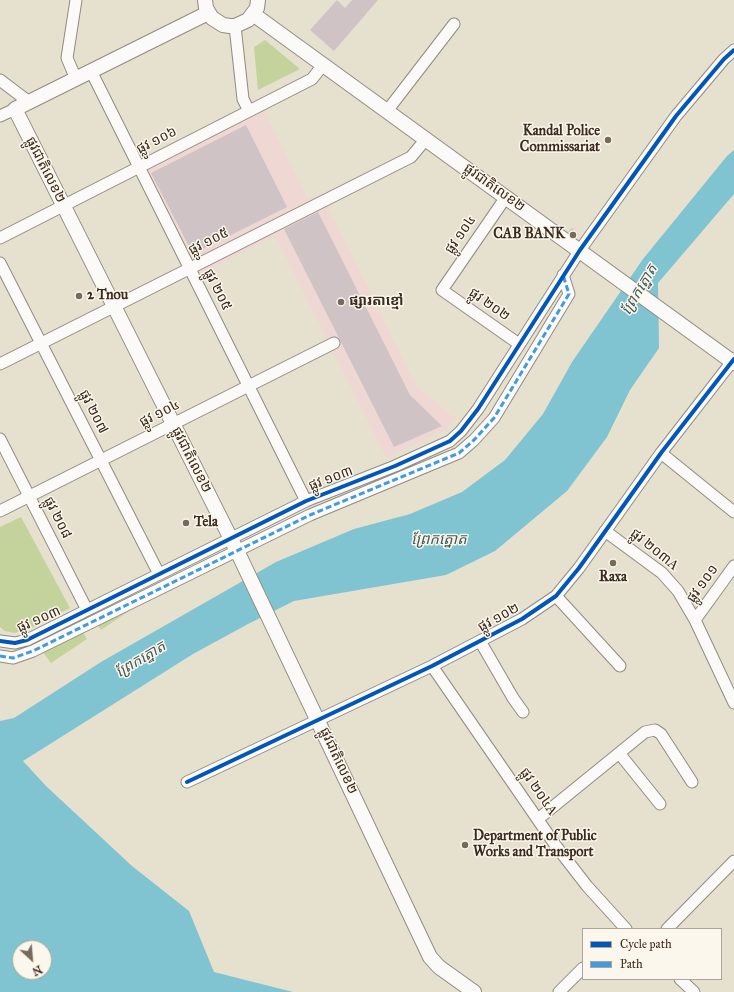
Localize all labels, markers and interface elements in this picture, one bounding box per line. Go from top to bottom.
street label: ផ្លូវ ១០៦ [134,124,180,158]
place label: Kandal Police Commissariat [520,124,600,156]
street label: ផ្លូវជាតិលេខ២ [21,134,69,206]
marker: Kandal Police Commissariat [603,135,613,145]
street label: ផ្លូវជាតិលេខ២ [460,160,528,216]
street label: ផ្លូវ ១០៤ [442,213,480,257]
street label: ផ្លូវ ១០៥ [186,225,232,259]
place label: CAB BANK [493,227,565,243]
marker: CAB BANK [568,230,578,240]
water label: ព្រែកត្នោត [618,262,662,318]
street label: ផ្លូវ ២០៥ [199,266,235,314]
street label: ផ្លូវ ២០២ [465,285,513,325]
place label: 2 Tnou [87,288,128,304]
marker: 2 Tnou [74,291,84,301]
place label: ផ្សារតាខ្មៅ [349,294,404,310]
marker: ផ្សារតាខ្មៅ [336,297,346,307]
street label: ផ្លូវ ២០៧ [75,387,111,437]
street label: ផ្លូវ ១០៤ [137,397,183,431]
street label: ផ្លូវជាតិលេខ២ [167,424,215,496]
street label: ផ្លូវ ១០៣ [306,463,356,495]
street label: ផ្លូវ ២០៨ [39,494,75,542]
place label: Tela [194,515,218,531]
marker: Tela [181,518,191,528]
street label: ផ្លូវ ២០៣A [626,525,682,575]
water label: ព្រែកត្នោត [411,531,467,549]
marker: Raxa [608,558,618,568]
street label: ផ្លូវ ១០១ [684,562,722,606]
place label: Raxa [599,570,627,586]
street label: ផ្លូវ ១០២ [475,600,523,636]
street label: ផ្លូវ ១០៣ [14,603,64,637]
water label: ព្រែកត្នោត [113,638,169,682]
street label: ផ្លូវជាតិលេខ២ [315,725,361,797]
street label: ផ្លូវ ២០៤A [516,765,560,819]
place label: Department of Public Works and Transport [473,829,597,862]
marker: Department of Public Works and Transport [460,840,470,850]
legend [582,928,722,980]
text: Cycle path [620,937,672,951]
north arrow [12,940,52,980]
text: Path [620,957,643,971]
text: N [30,962,44,978]

